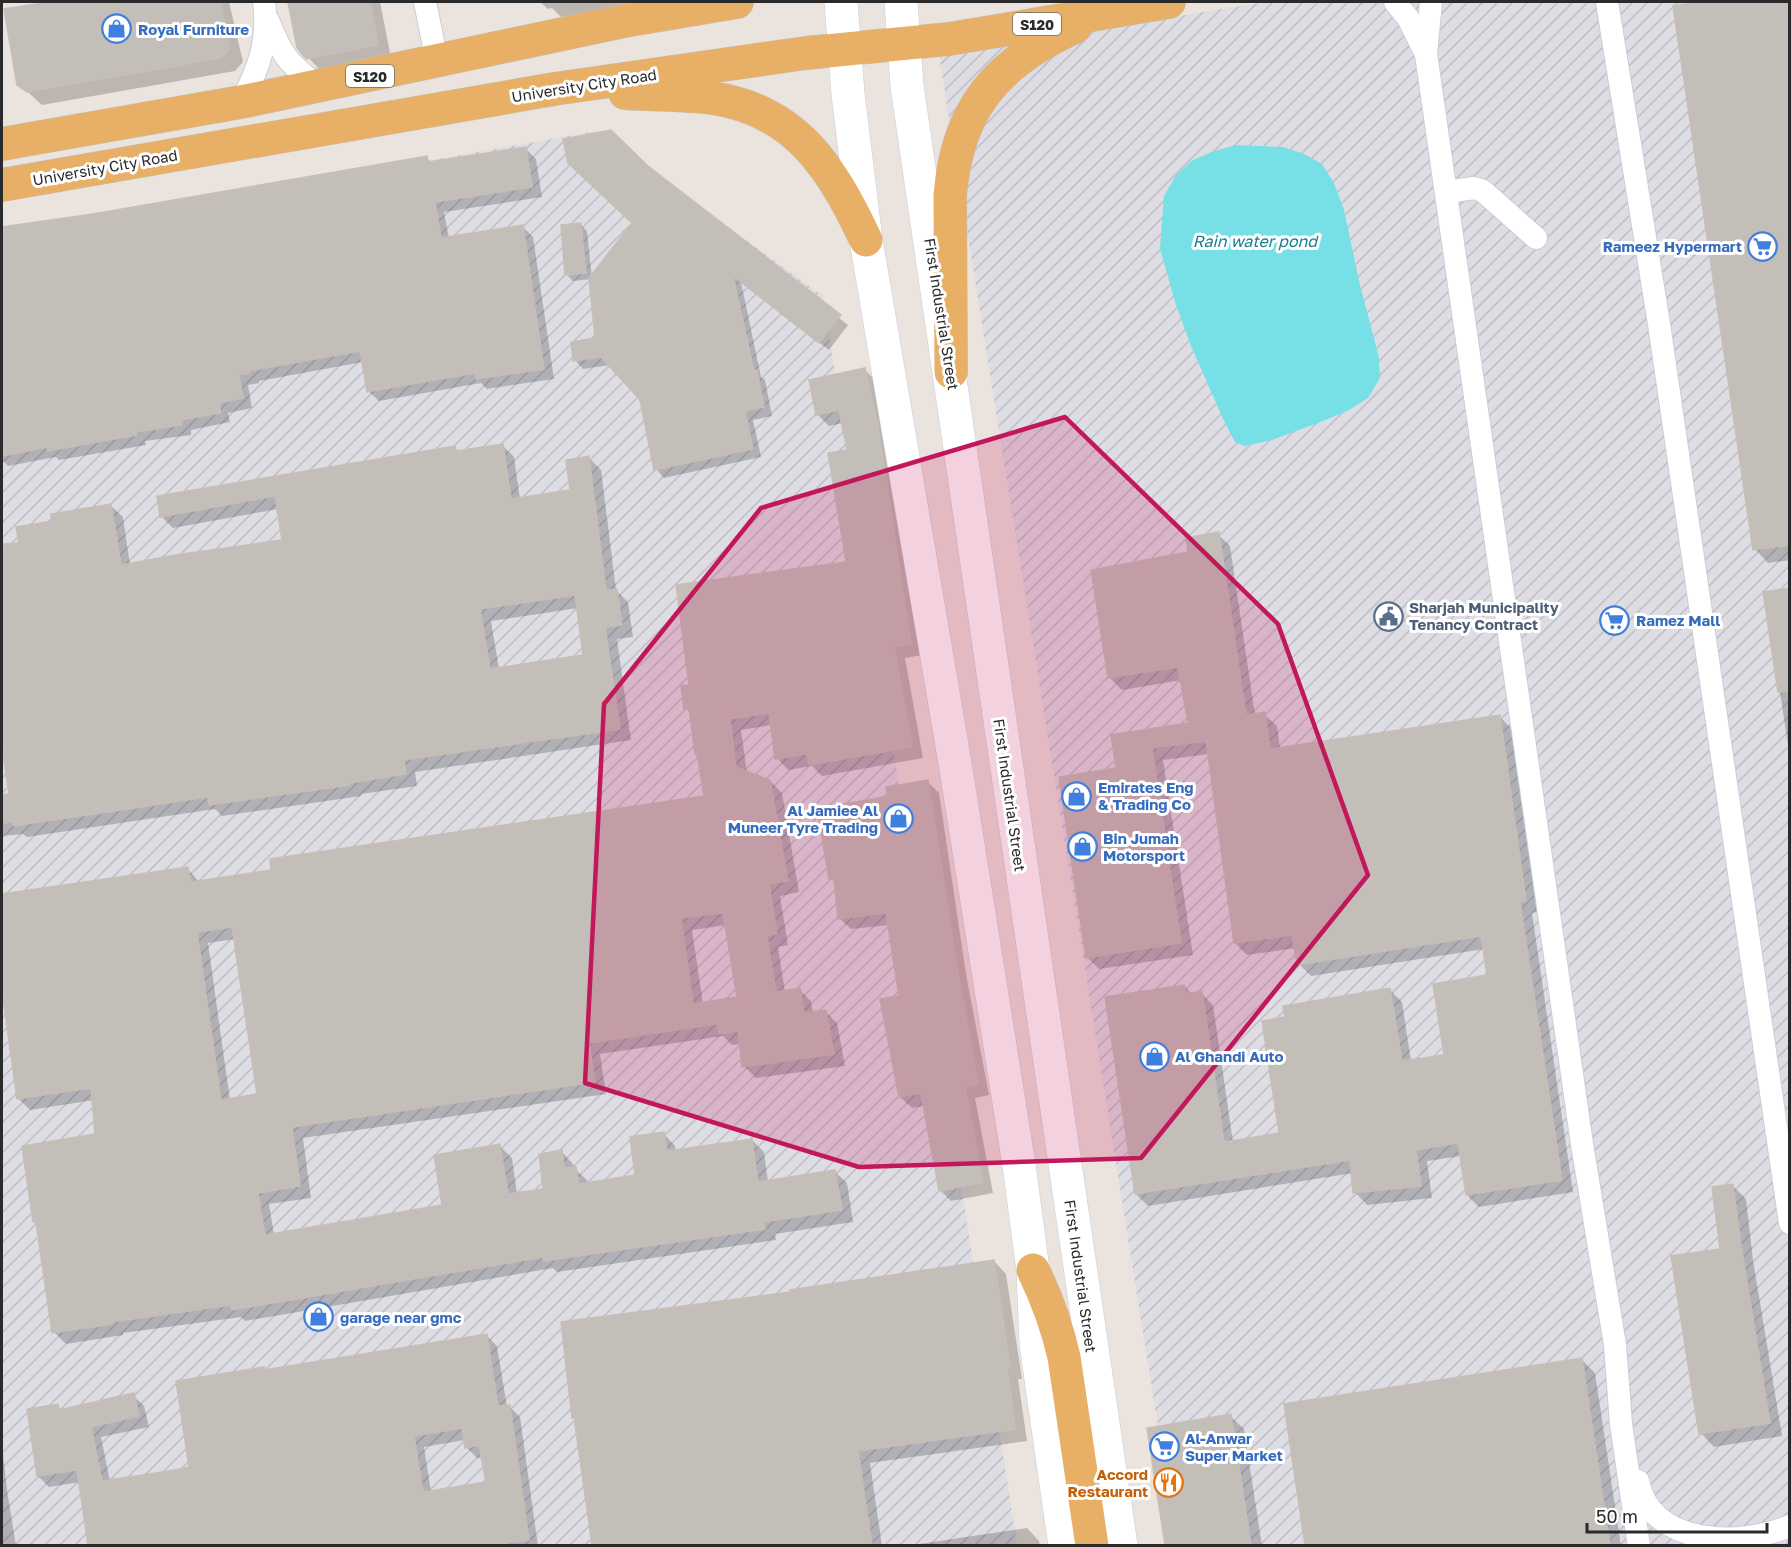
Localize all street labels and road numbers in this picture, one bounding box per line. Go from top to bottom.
road number: S120 [1013,13,1061,35]
road number: S120 [346,65,394,87]
street label: University City Road [510,65,658,105]
street label: University City Road [31,145,179,189]
street label: First Industrial Street [921,237,963,391]
street label: First Industrial Street [990,718,1030,872]
street label: First Industrial Street [1061,1199,1101,1353]

